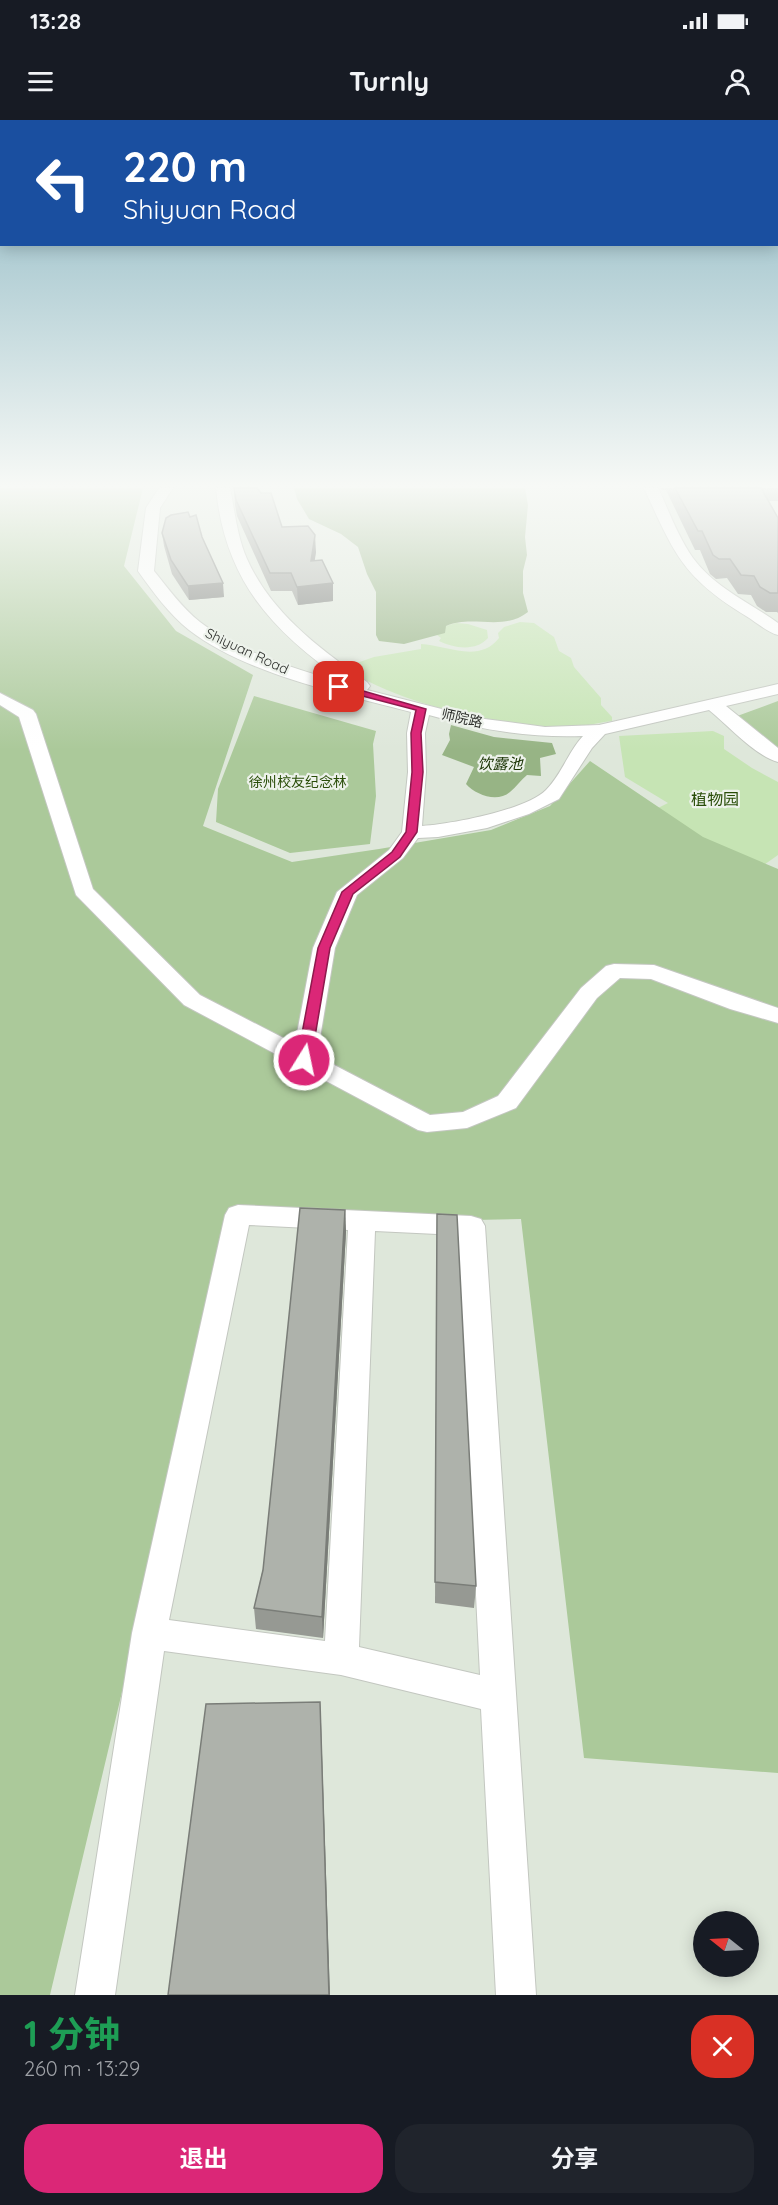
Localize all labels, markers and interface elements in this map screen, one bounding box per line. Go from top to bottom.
text: 13:28 [30,7,81,35]
text: Turnly [349,64,429,98]
icon: menu [24,65,57,98]
icon: person [721,65,754,98]
text: 220 m [123,140,247,193]
icon: left [24,144,102,222]
text: Shiyuan Road [123,192,296,226]
street label: Shiyuan Road [202,624,292,678]
pin [313,661,364,712]
icon: arrive [322,670,355,703]
street label: 师院路 [440,705,484,731]
water label: 饮露池 [477,754,524,773]
park label: 徐州校友纪念林 [249,773,347,791]
park label: 植物园 [691,789,739,809]
position arrow [272,1028,336,1092]
north arrow [693,1911,759,1977]
map controls [693,1911,759,1977]
text: 1 分钟 [24,2011,120,2056]
button: close [691,2015,754,2078]
text: 260 m · 13:29 [24,2056,140,2081]
button: 退出 [24,2124,383,2193]
button: 分享 [395,2124,754,2193]

